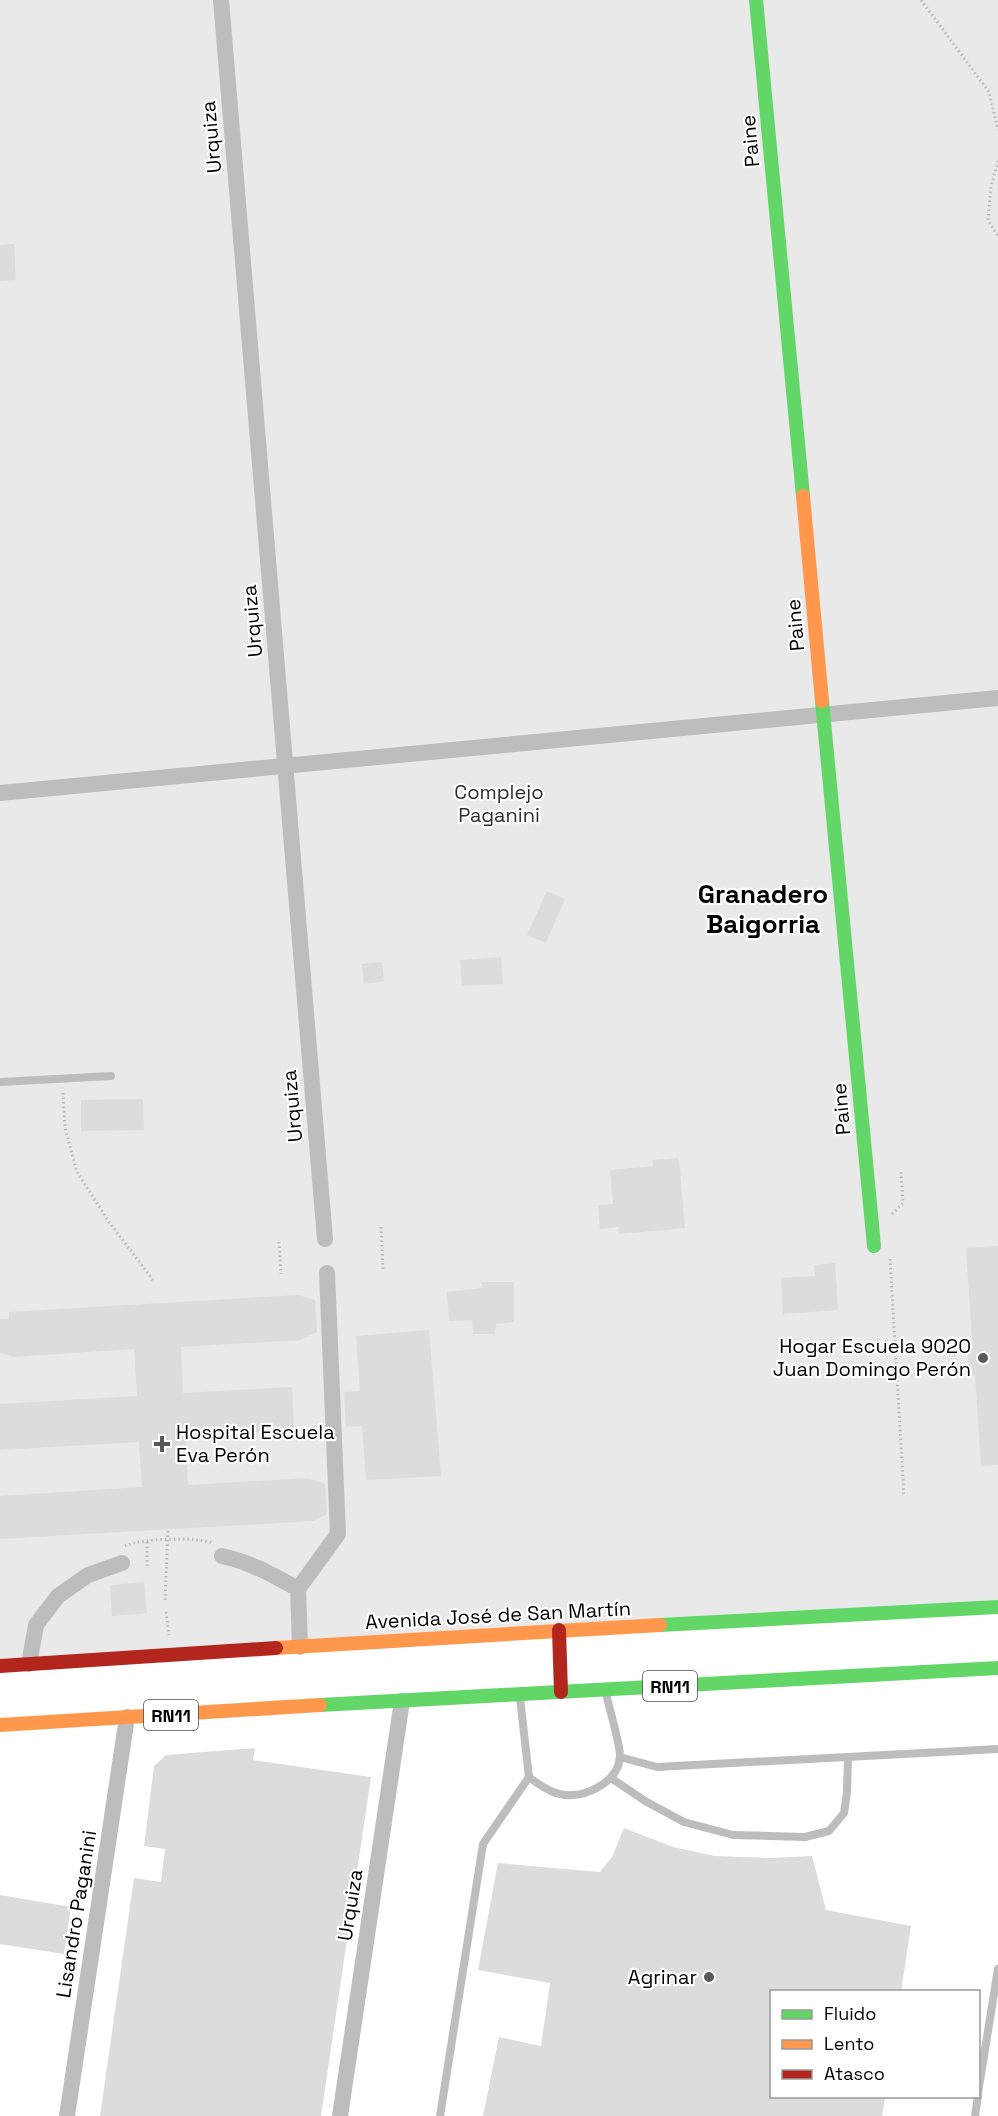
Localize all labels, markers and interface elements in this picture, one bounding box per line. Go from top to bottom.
street label: Urquiza [195,100,227,174]
street label: Paine [735,114,765,168]
street label: Urquiza [236,584,268,658]
street label: Paine [780,598,810,652]
park label: Complejo Paganini [454,779,544,828]
district label: Granadero Baigorria [698,877,828,941]
street label: Urquiza [276,1069,308,1143]
street label: Paine [826,1082,856,1136]
place label: Hogar Escuela 9020 Juan Domingo Perón [773,1333,971,1382]
marker: Hogar Escuela 9020 Juan Domingo Perón [976,1351,990,1365]
place label: Hospital Escuela Eva Perón [176,1419,335,1468]
marker: Hospital Escuela Eva Perón [153,1435,171,1453]
street label: Avenida José de San Martín [364,1595,632,1635]
road number: RN11 [643,1671,697,1701]
road number: RN11 [144,1700,198,1730]
street label: Lisandro Paganini [50,1828,102,2000]
street label: Urquiza [331,1867,369,1943]
place label: Agrinar [628,1964,697,1990]
marker: Agrinar [702,1970,716,1984]
legend [770,1990,980,2098]
text: Fluido [824,2002,876,2025]
text: Lento [824,2032,874,2055]
text: Atasco [824,2062,885,2085]

